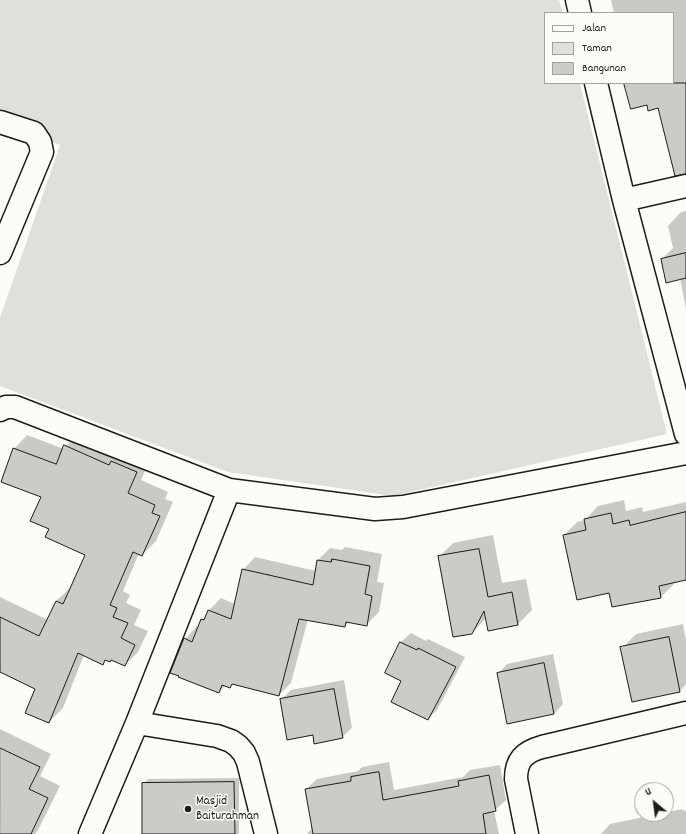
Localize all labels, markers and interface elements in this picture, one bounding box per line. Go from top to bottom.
legend [544,12,674,84]
text: Jalan [582,20,606,37]
text: Taman [582,40,612,57]
text: Bangunan [582,60,626,77]
north arrow [634,782,674,822]
text: U [642,784,655,801]
place label: Masjid Baiturahman [196,794,259,825]
marker: Masjid Baiturahman [183,804,193,814]

